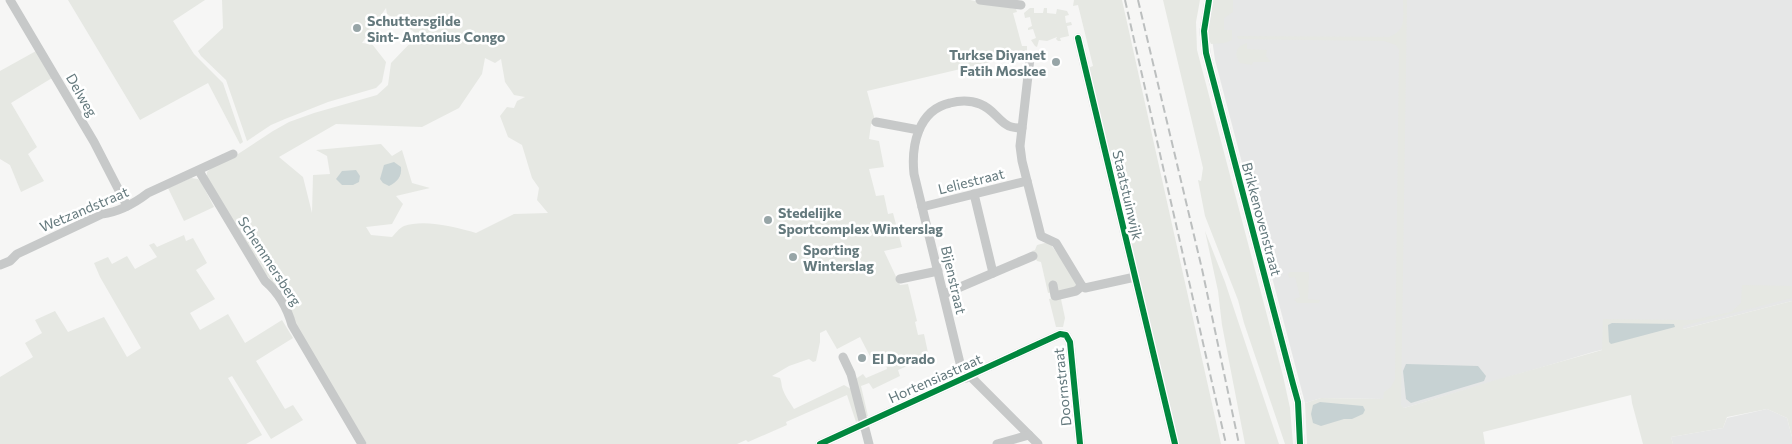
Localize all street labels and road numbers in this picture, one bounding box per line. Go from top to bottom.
street label: Delweg [63,70,101,120]
street label: Staatstuinwijk [1109,149,1147,242]
street label: Brikkenovenstraat [1239,160,1285,278]
street label: Leliestraat [936,164,1006,197]
street label: Wetzandstraat [37,183,131,235]
street label: Schemmersberg [235,213,305,309]
street label: Bijenstraat [938,244,970,316]
street label: Doornstraat [1049,347,1075,427]
street label: Hortensiastraat [886,350,985,406]

